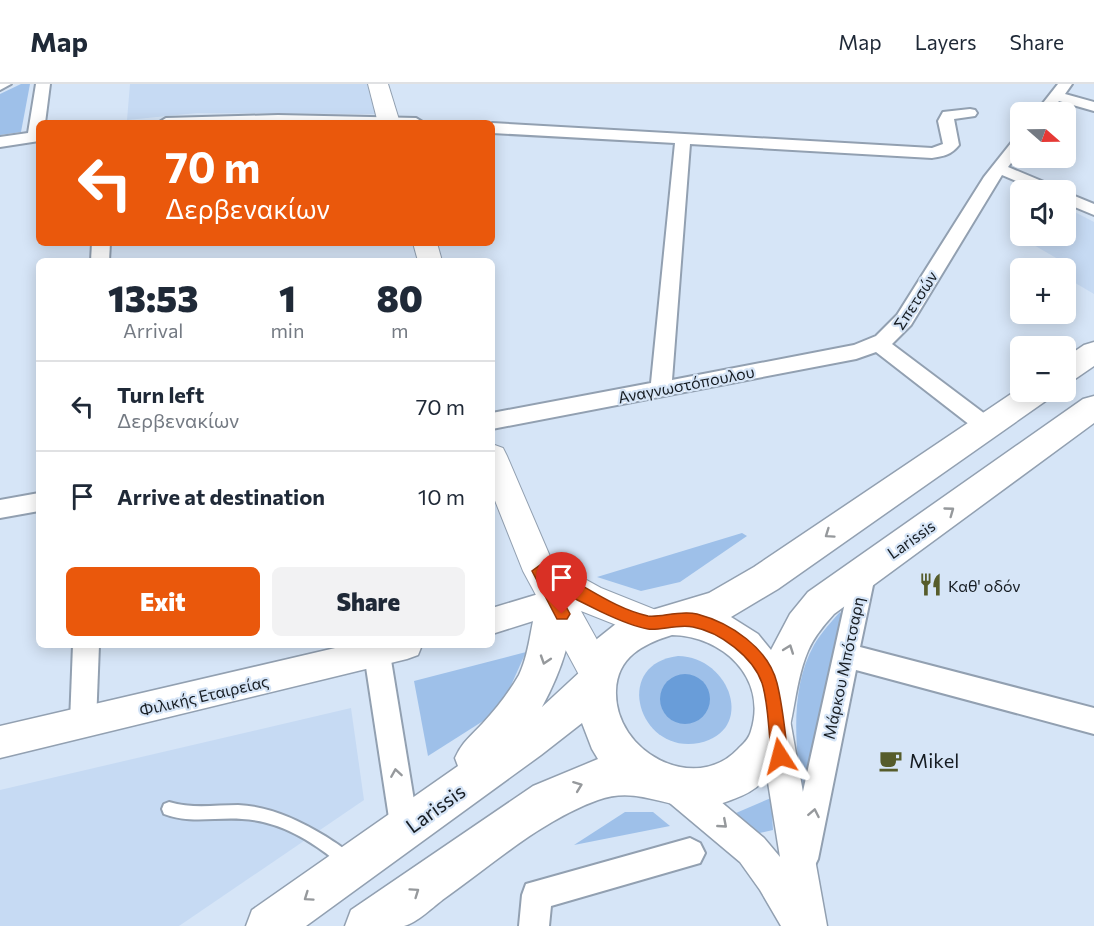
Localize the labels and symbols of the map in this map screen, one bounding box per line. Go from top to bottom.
north arrow [1010,102,1076,168]
street label: Σπετσών [889,267,941,333]
street label: Αναγνωστόπουλου [616,361,756,407]
one-way arrow [944,508,955,519]
street label: Larissis [883,516,939,562]
one-way arrow [825,527,836,538]
pin [536,552,587,614]
restaurant icon: Καθ' οδόν [917,572,943,598]
place label: Καθ' οδόν [948,576,1020,595]
street label: Μάρκου Μπότσαρη [819,595,867,741]
one-way arrow [781,645,794,655]
one-way arrow [539,654,552,665]
street label: Φιλικής Εταιρείας [137,671,271,719]
position arrow [748,724,812,788]
cafe icon: Mikel [878,747,904,773]
place label: Mikel [909,748,959,772]
one-way arrow [390,769,403,779]
street label: Larissis [401,778,469,838]
one-way arrow [572,781,583,794]
one-way arrow [807,808,820,818]
one-way arrow [716,816,727,827]
one-way arrow [408,888,419,899]
one-way arrow [304,890,315,901]

